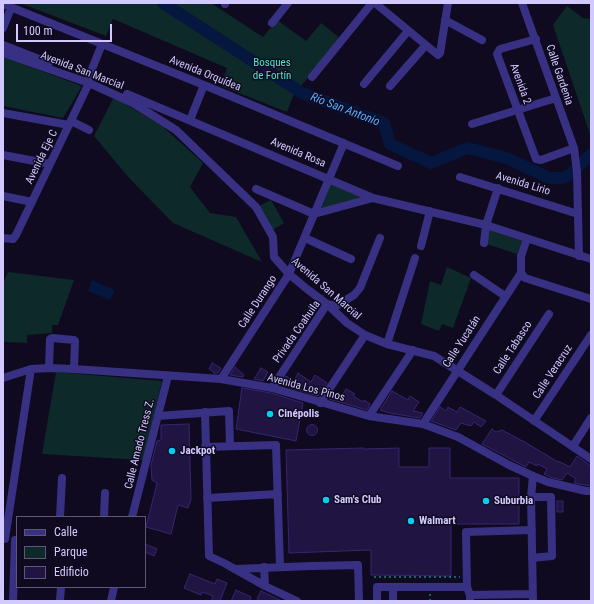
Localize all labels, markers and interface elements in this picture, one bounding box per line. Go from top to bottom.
scale bar [18,16,114,42]
text: 100 m [23,24,53,38]
street label: Calle Gardenia [543,43,575,107]
street label: Avenida San Marcial [39,49,125,93]
street label: Avenida Orquídea [167,54,243,94]
park label: Bosques de Fortín [253,56,291,82]
street label: Avenida 2 [507,62,533,106]
water label: Río San Antonio [308,90,382,130]
street label: Avenida Eje C [23,128,61,186]
street label: Avenida Rosa [268,135,328,171]
street label: Avenida Lirio [494,169,552,199]
street label: Avenida San Marcial [288,255,364,323]
street label: Calle Durango [236,273,280,331]
street label: Privada Coahuila [271,298,323,366]
street label: Calle Yucatán [440,314,484,370]
street label: Calle Tabasco [491,319,535,377]
street label: Calle Veracruz [530,342,576,402]
street label: Avenida Los Pinos [266,371,346,405]
street label: Calle Amado Tress Z. [122,397,158,491]
place label: Cinépolis [278,407,319,421]
marker: Cinépolis [265,409,275,419]
place label: Jackpot [180,444,215,458]
marker: Jackpot [167,446,177,456]
place label: Sam's Club [334,493,382,507]
place label: Suburbia [494,494,533,508]
marker: Sam's Club [321,495,331,505]
marker: Suburbia [481,496,491,506]
place label: Walmart [419,514,456,528]
legend [16,516,146,588]
marker: Walmart [406,516,416,526]
text: Calle [54,525,78,539]
text: Parque [54,545,87,559]
text: Edificio [54,565,89,579]

